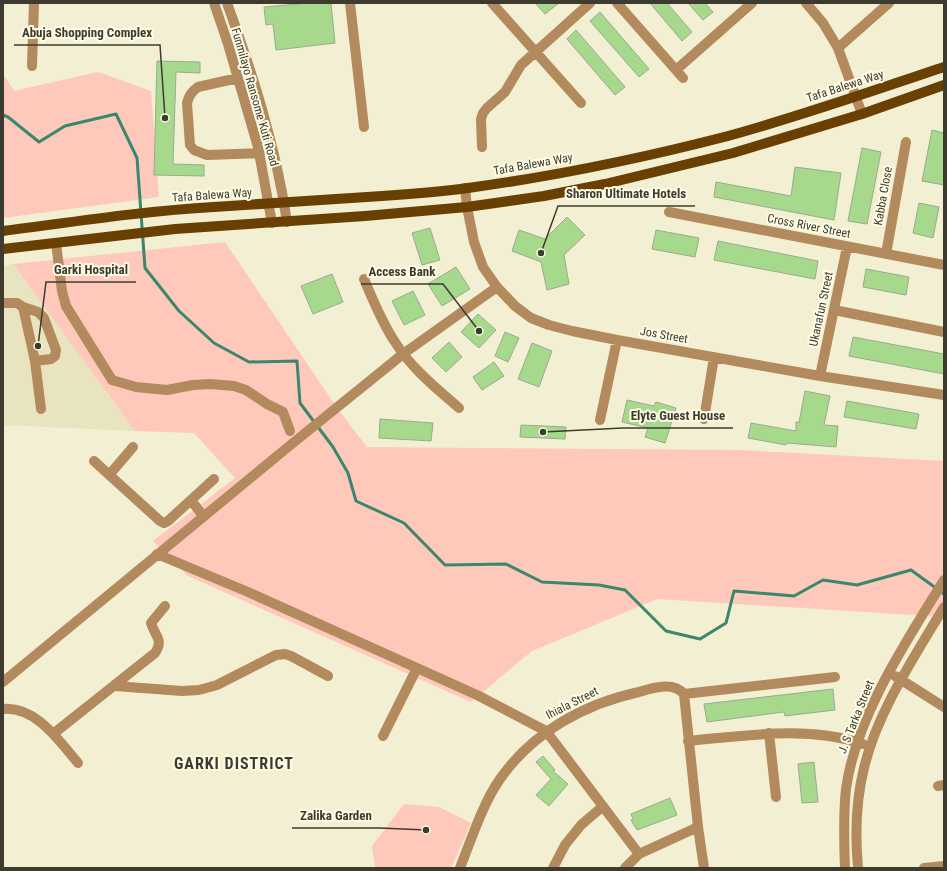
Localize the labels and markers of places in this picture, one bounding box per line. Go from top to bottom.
callout: Abuja Shopping Complex [14,20,160,45]
callout: Sharon Ultimate Hotels [558,181,695,206]
callout: Garki Hospital [46,257,136,282]
callout: Access Bank [361,259,443,284]
callout: Elyte Guest House [623,403,733,428]
callout: Zalika Garden [292,803,380,828]

